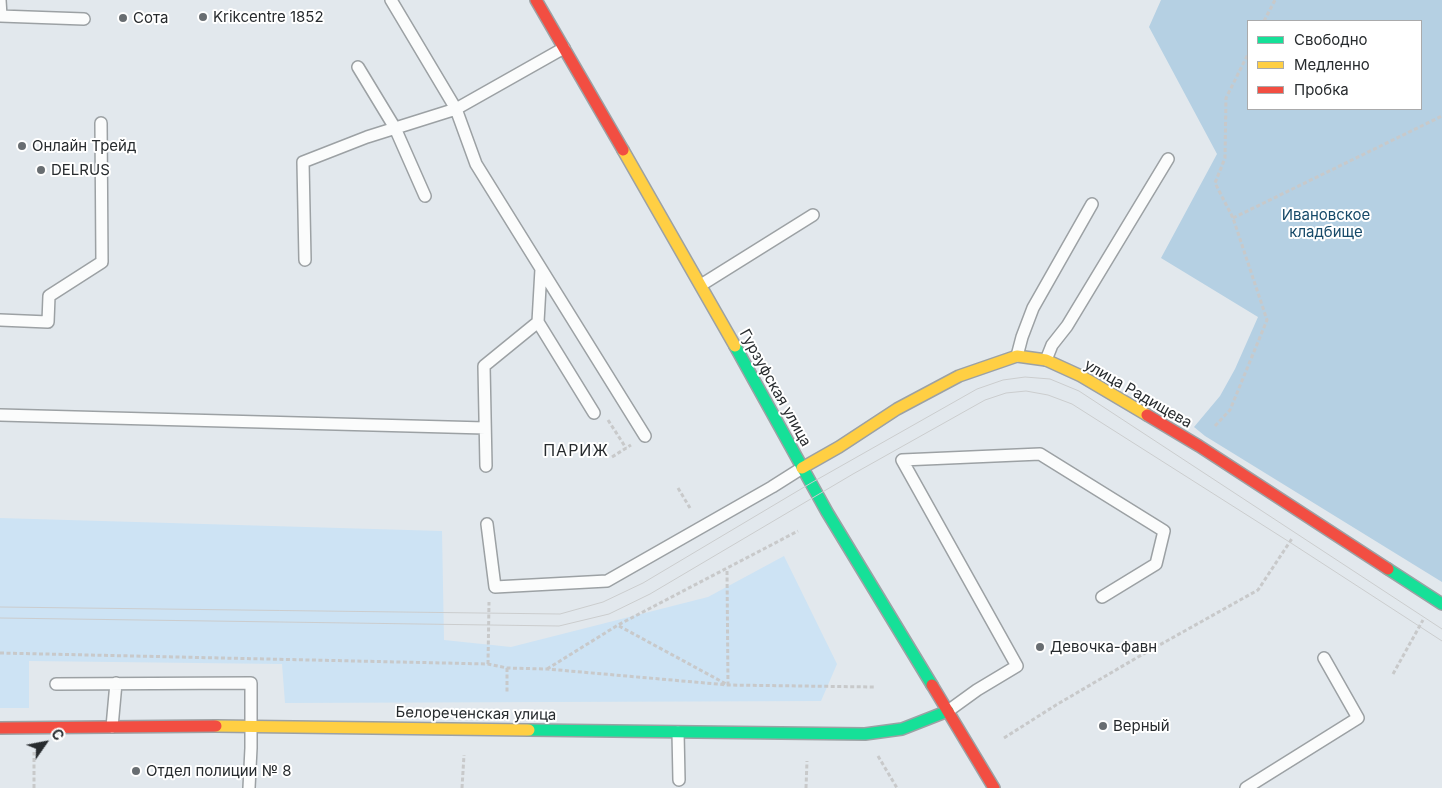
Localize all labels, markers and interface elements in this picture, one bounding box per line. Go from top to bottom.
place label: Krikcentre 1852 [213,8,324,26]
place label: Сота [133,9,168,27]
marker: Krikcentre 1852 [197,11,209,23]
marker: Сота [117,12,129,24]
legend [1247,20,1422,110]
text: Свободно [1294,30,1368,49]
text: Медленно [1294,55,1370,74]
text: Пробка [1294,80,1349,99]
place label: Онлайн Трейд [32,137,136,155]
marker: Онлайн Трейд [16,140,28,152]
place label: DELRUS [51,161,110,179]
marker: DELRUS [35,164,47,176]
park label: Ивановское кладбище [1282,206,1370,241]
street label: Гурзуфская улица [735,326,815,450]
street label: улица Радищева [1081,356,1195,432]
district label: ПАРИЖ [543,441,609,461]
place label: Девочка-фавн [1050,638,1157,656]
marker: Девочка-фавн [1034,641,1046,653]
street label: Белореченская улица [396,704,556,724]
place label: Верный [1113,717,1170,735]
north arrow [20,718,70,768]
marker: Верный [1097,720,1109,732]
text: С [48,726,68,744]
place label: Отдел полиции № 8 [146,762,292,780]
marker: Отдел полиции № 8 [130,765,142,777]

